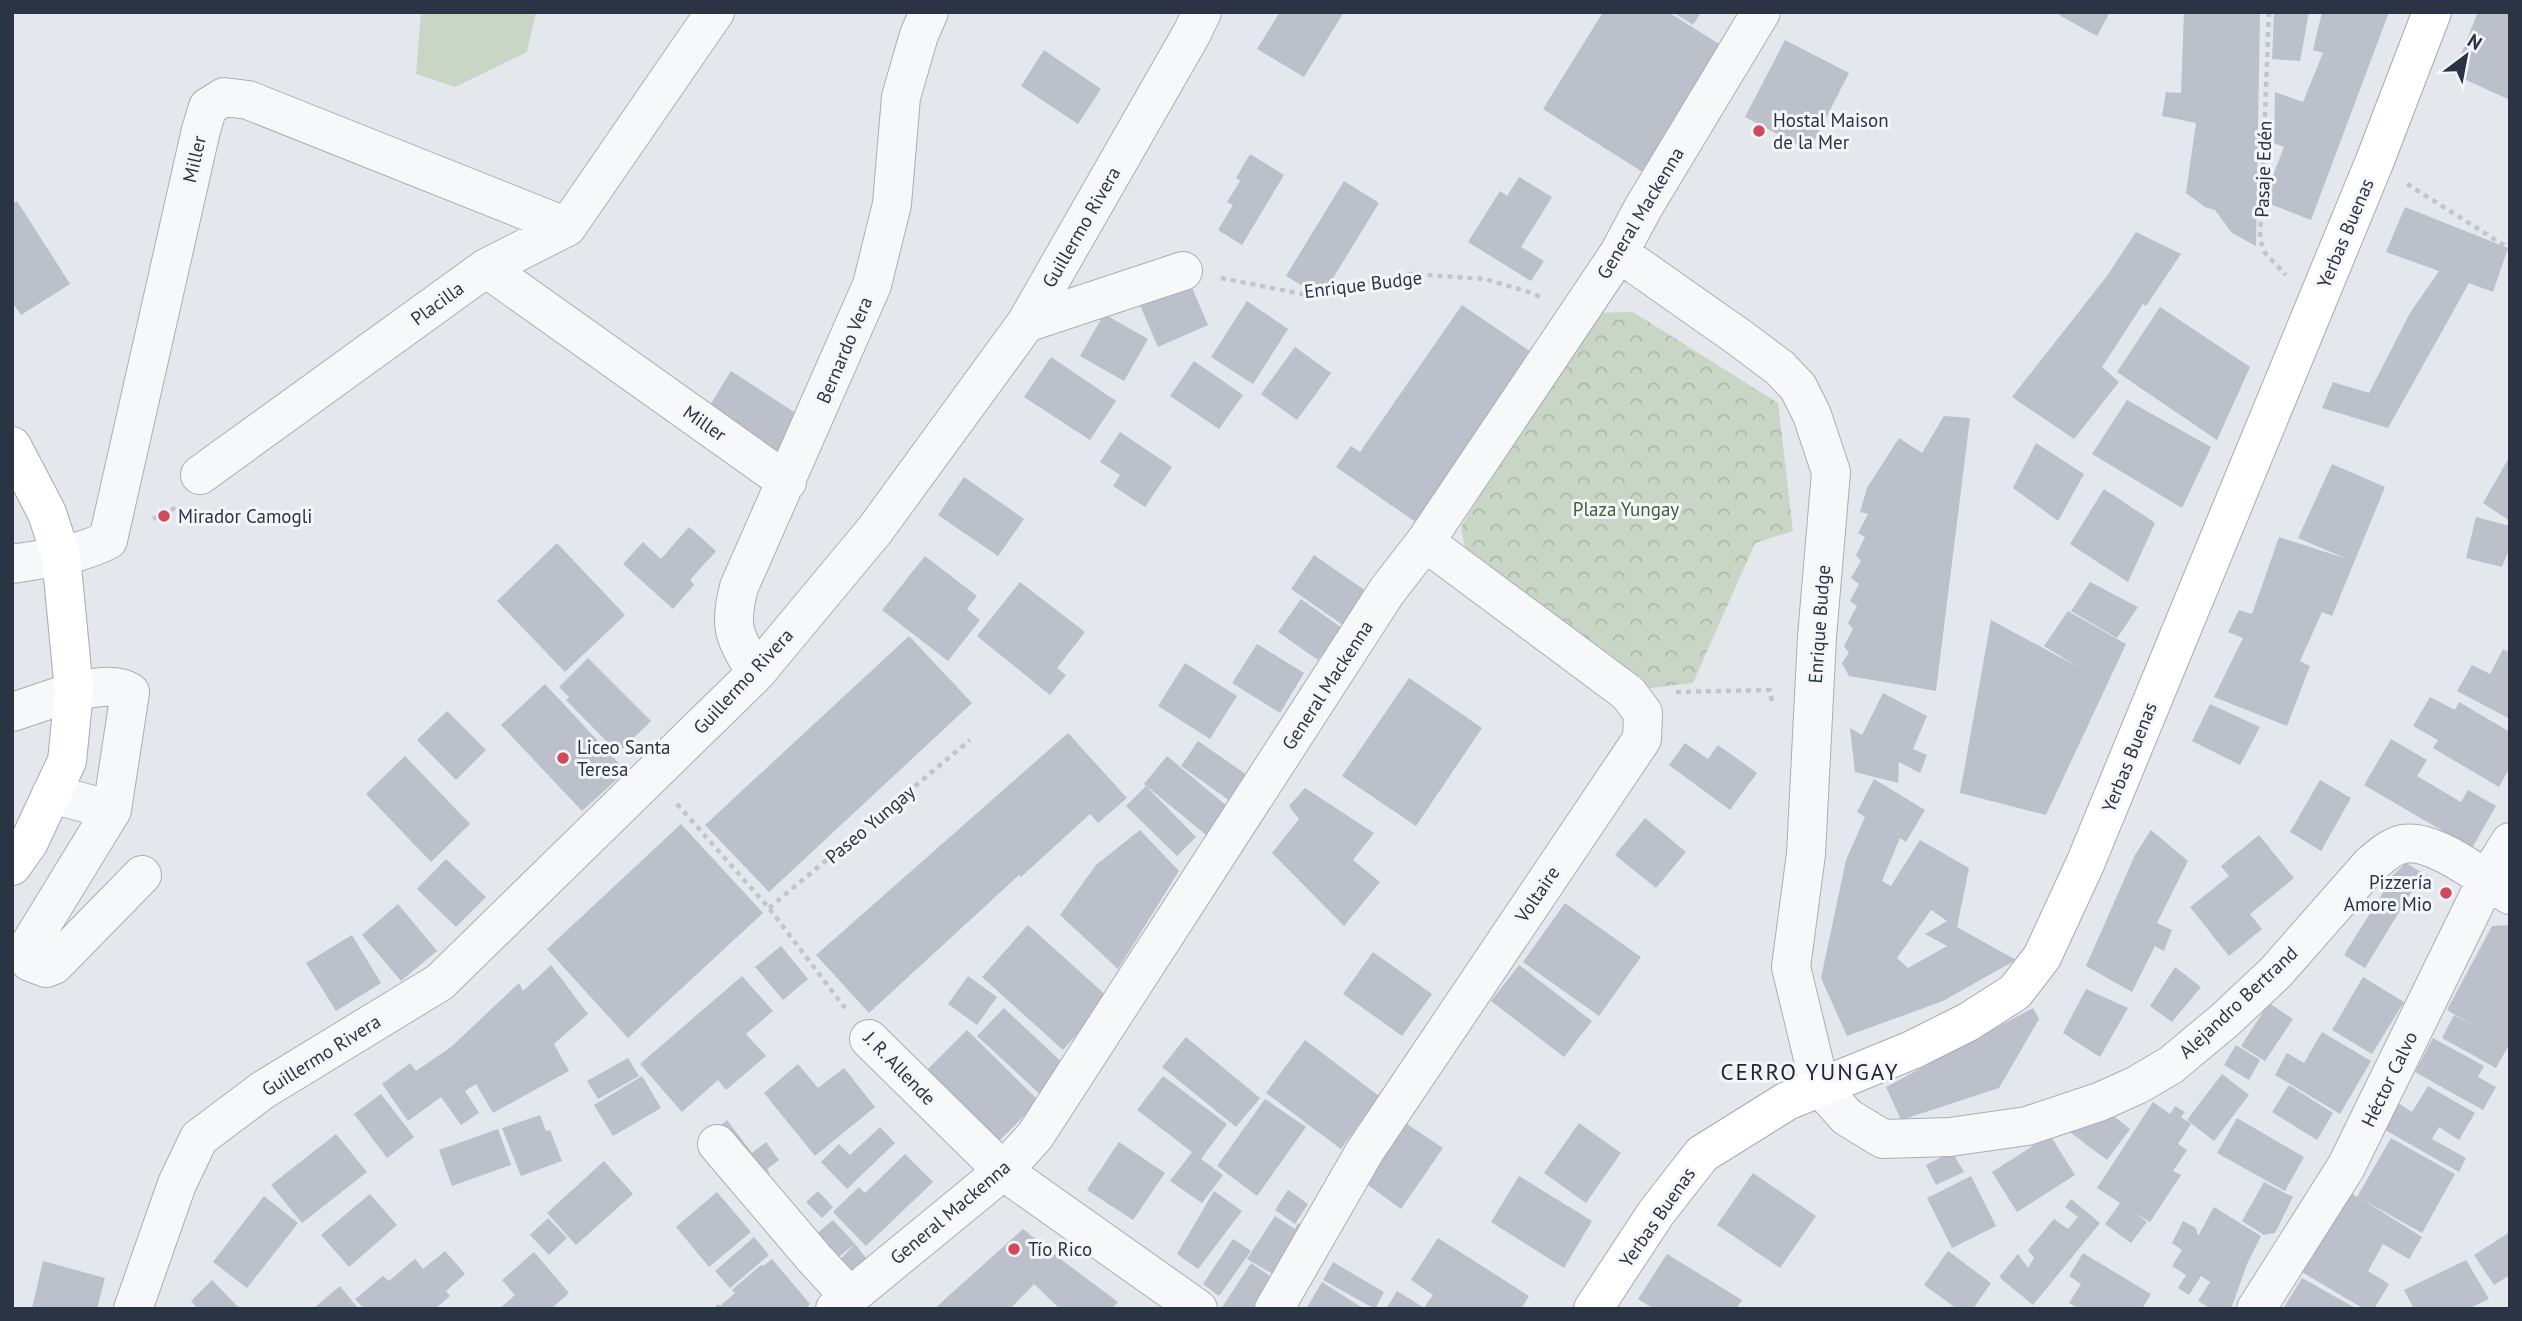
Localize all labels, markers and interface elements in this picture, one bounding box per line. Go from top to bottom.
north arrow [2431,21,2501,91]
text: N [2463,28,2487,55]
place label: Hostal Maison de la Mer [1773,108,1889,154]
street label: Pasaje Edén [2249,120,2277,218]
marker: Hostal Maison de la Mer [1751,123,1767,139]
street label: Miller [177,133,211,185]
street label: General Mackenna [1591,143,1689,283]
street label: Guillermo Rivera [1037,162,1125,292]
street label: Yerbas Buenas [2311,175,2379,291]
street label: Enrique Budge [1303,265,1423,303]
street label: Placilla [406,276,468,330]
street label: Bernardo Vera [811,293,877,407]
street label: Miller [679,400,732,447]
park label: Plaza Yungay [1573,497,1679,521]
place label: Mirador Camogli [178,504,312,528]
marker: Mirador Camogli [156,508,172,524]
street label: Enrique Budge [1803,564,1835,684]
street label: General Mackenna [1276,616,1378,754]
street label: Guillermo Rivera [688,623,798,739]
street label: Yerbas Buenas [2096,698,2162,816]
place label: Liceo Santa Teresa [577,735,671,781]
marker: Liceo Santa Teresa [555,750,571,766]
street label: Paseo Yungay [820,779,920,869]
street label: Voltaire [1509,861,1564,927]
place label: Pizzería Amore Mio [2344,870,2432,916]
marker: Pizzería Amore Mio [2438,885,2454,901]
street label: Alejandro Bertrand [2174,941,2302,1063]
street label: Guillermo Rivera [257,1009,385,1101]
street label: J. R. Allende [858,1025,941,1110]
street label: Héctor Calvo [2356,1027,2422,1131]
district label: CERRO YUNGAY [1720,1057,1900,1086]
street label: General Mackenna [885,1155,1015,1269]
street label: Yerbas Buenas [1614,1162,1700,1272]
place label: Tío Rico [1028,1237,1092,1261]
marker: Tío Rico [1006,1241,1022,1257]

